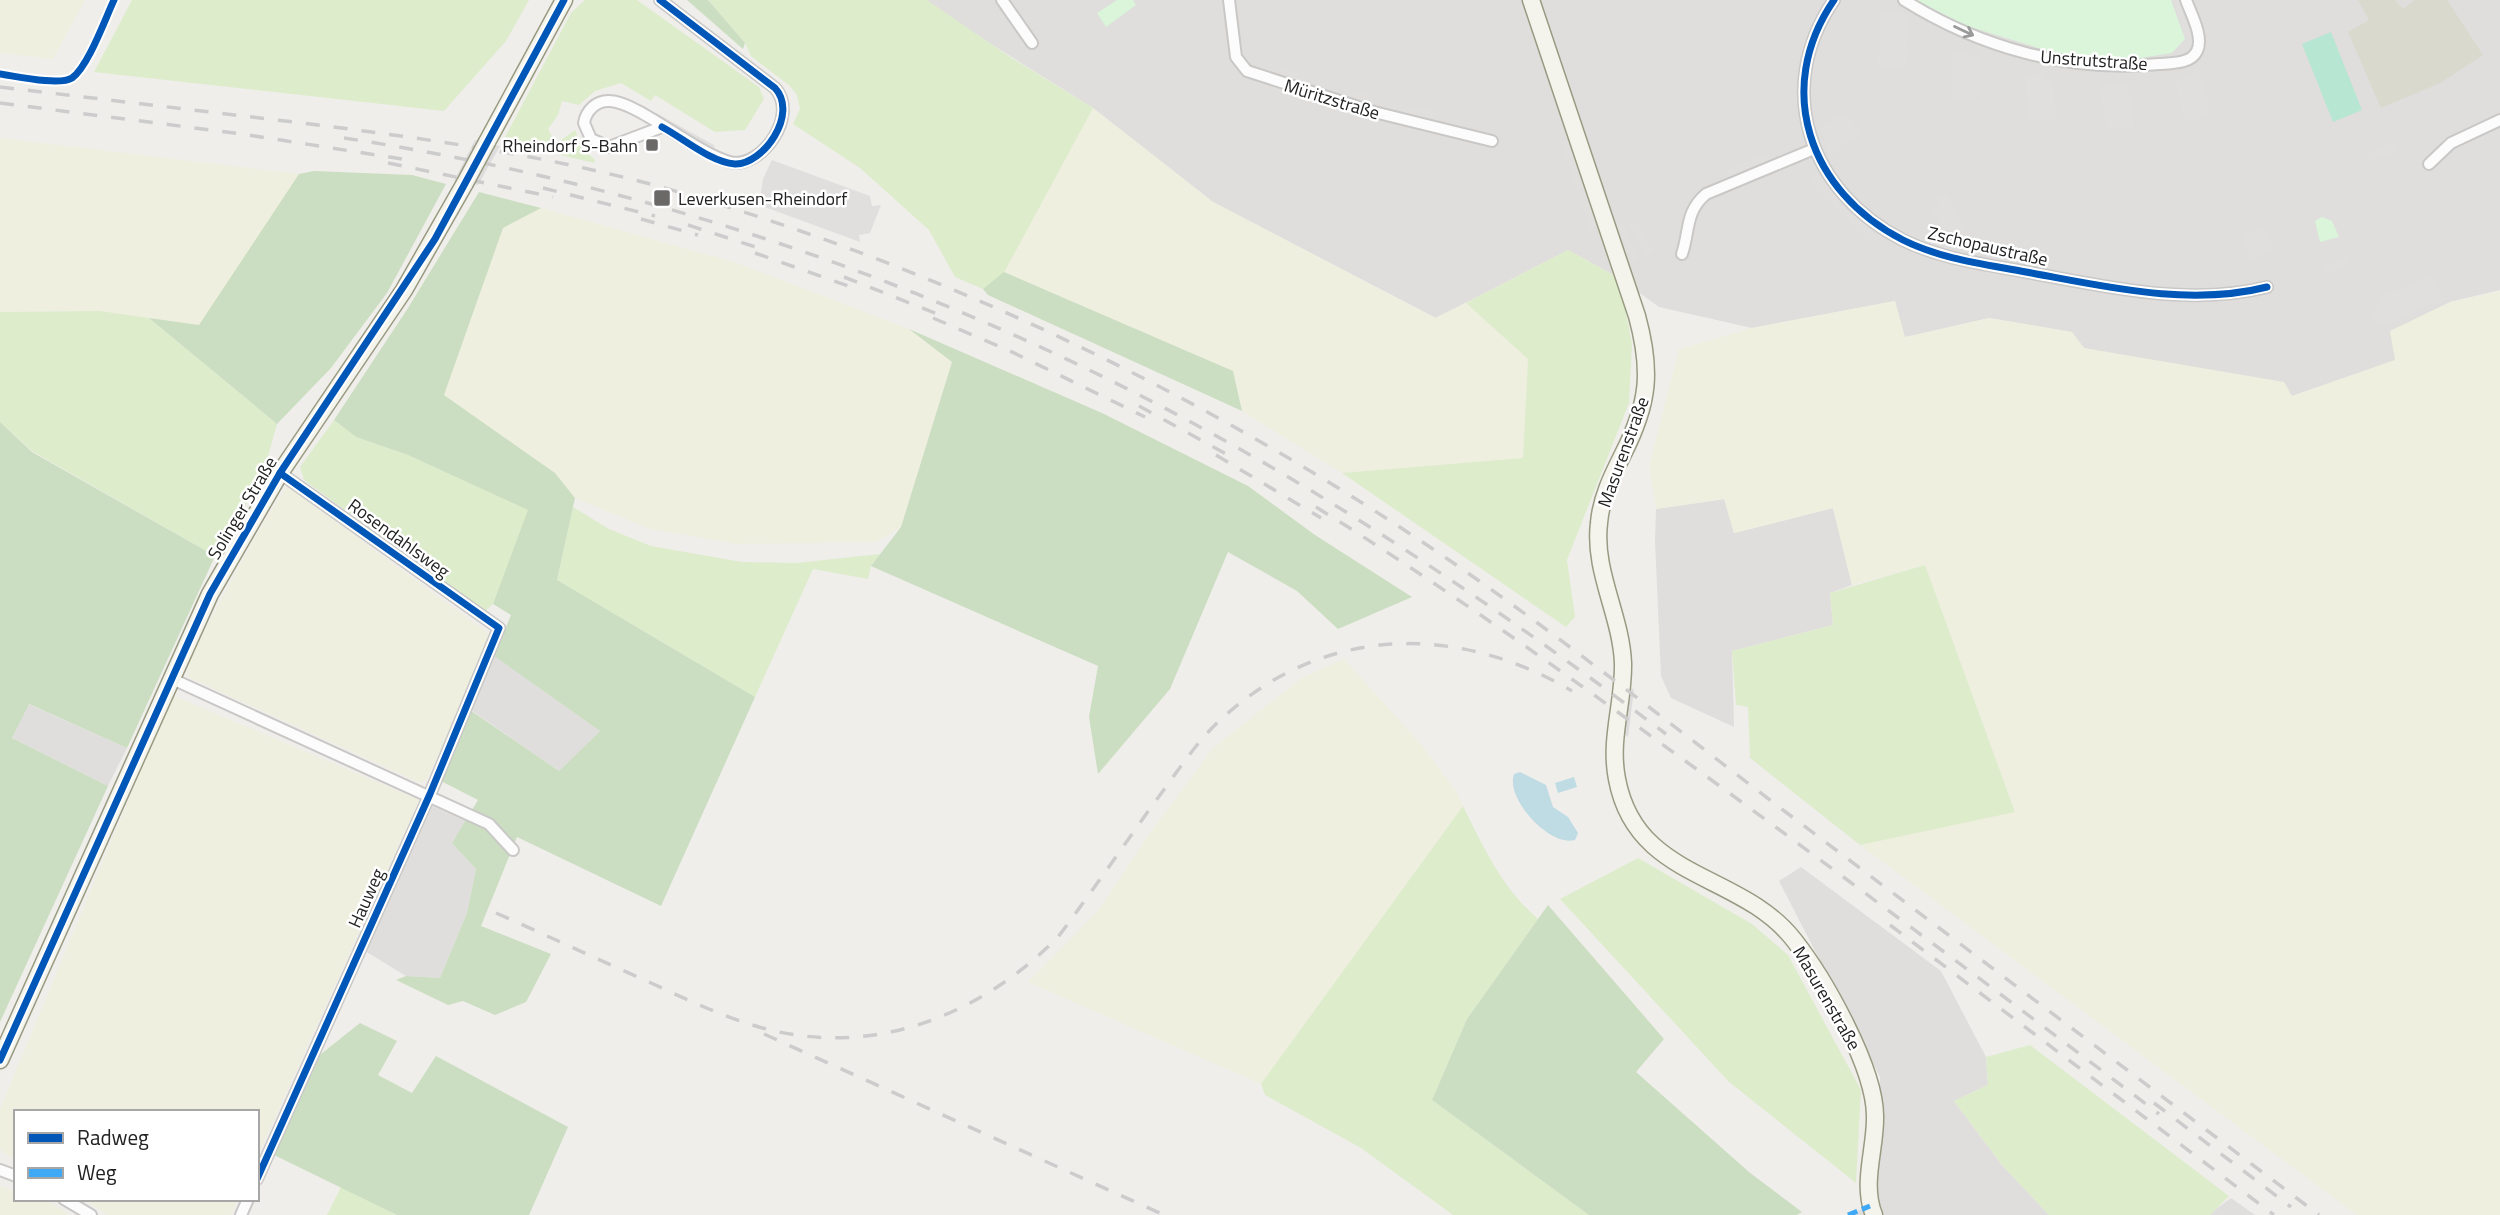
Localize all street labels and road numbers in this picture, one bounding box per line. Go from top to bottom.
street label: Unstrutstraße [2039,43,2149,77]
street label: Müritzstraße [1281,72,1383,126]
street label: Zschopaustraße [1925,219,2051,273]
street label: Masurenstraße [1590,393,1656,511]
street label: Solinger Straße [201,451,283,565]
street label: Rosendahlsweg [342,492,456,584]
street label: Hauweg [341,864,391,932]
street label: Masurenstraße [1786,941,1868,1055]

